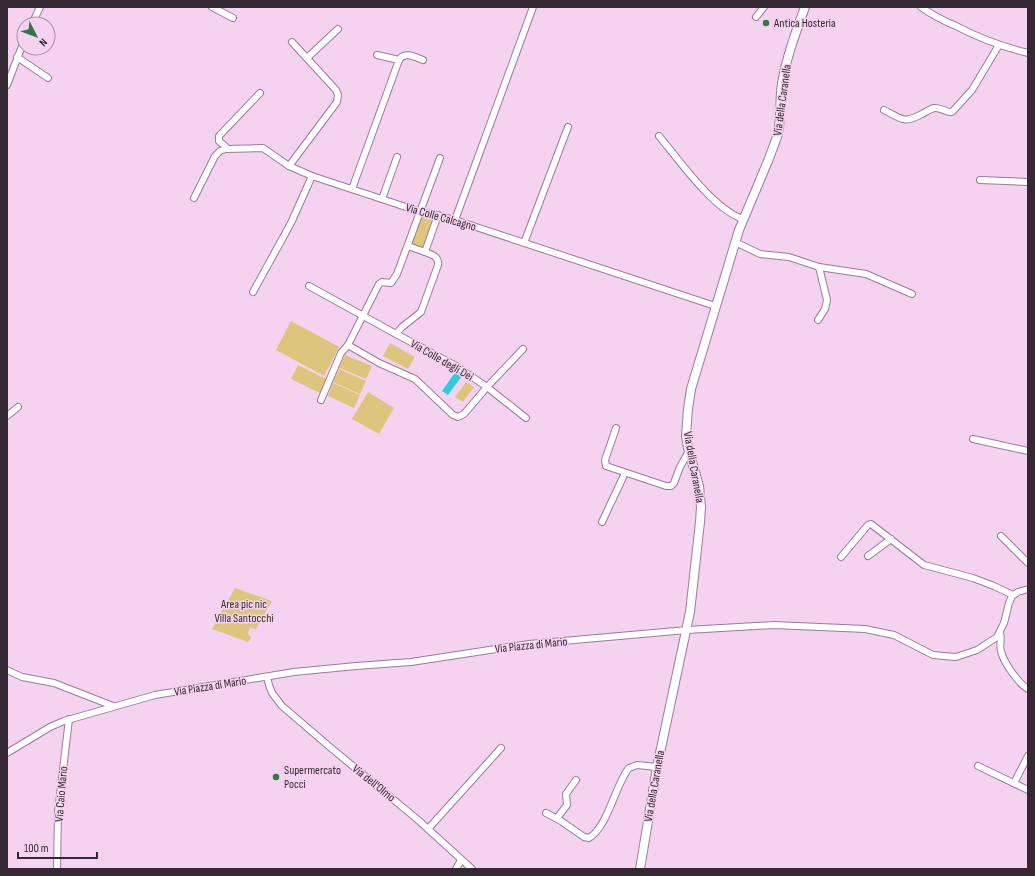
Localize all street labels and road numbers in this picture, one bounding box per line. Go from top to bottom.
street label: Via della Caranella [770,63,795,137]
street label: Via Colle Calcagno [404,200,478,235]
street label: Via Colle degli Dei [408,336,476,384]
street label: Via della Caranella [680,430,707,504]
street label: Via Piazza di Mario [494,634,568,657]
street label: Via Piazza di Mario [173,673,247,700]
street label: Via della Caranella [641,749,668,823]
street label: Via dell'Olmo [349,761,398,805]
street label: Via Caio Mario [52,766,71,823]

